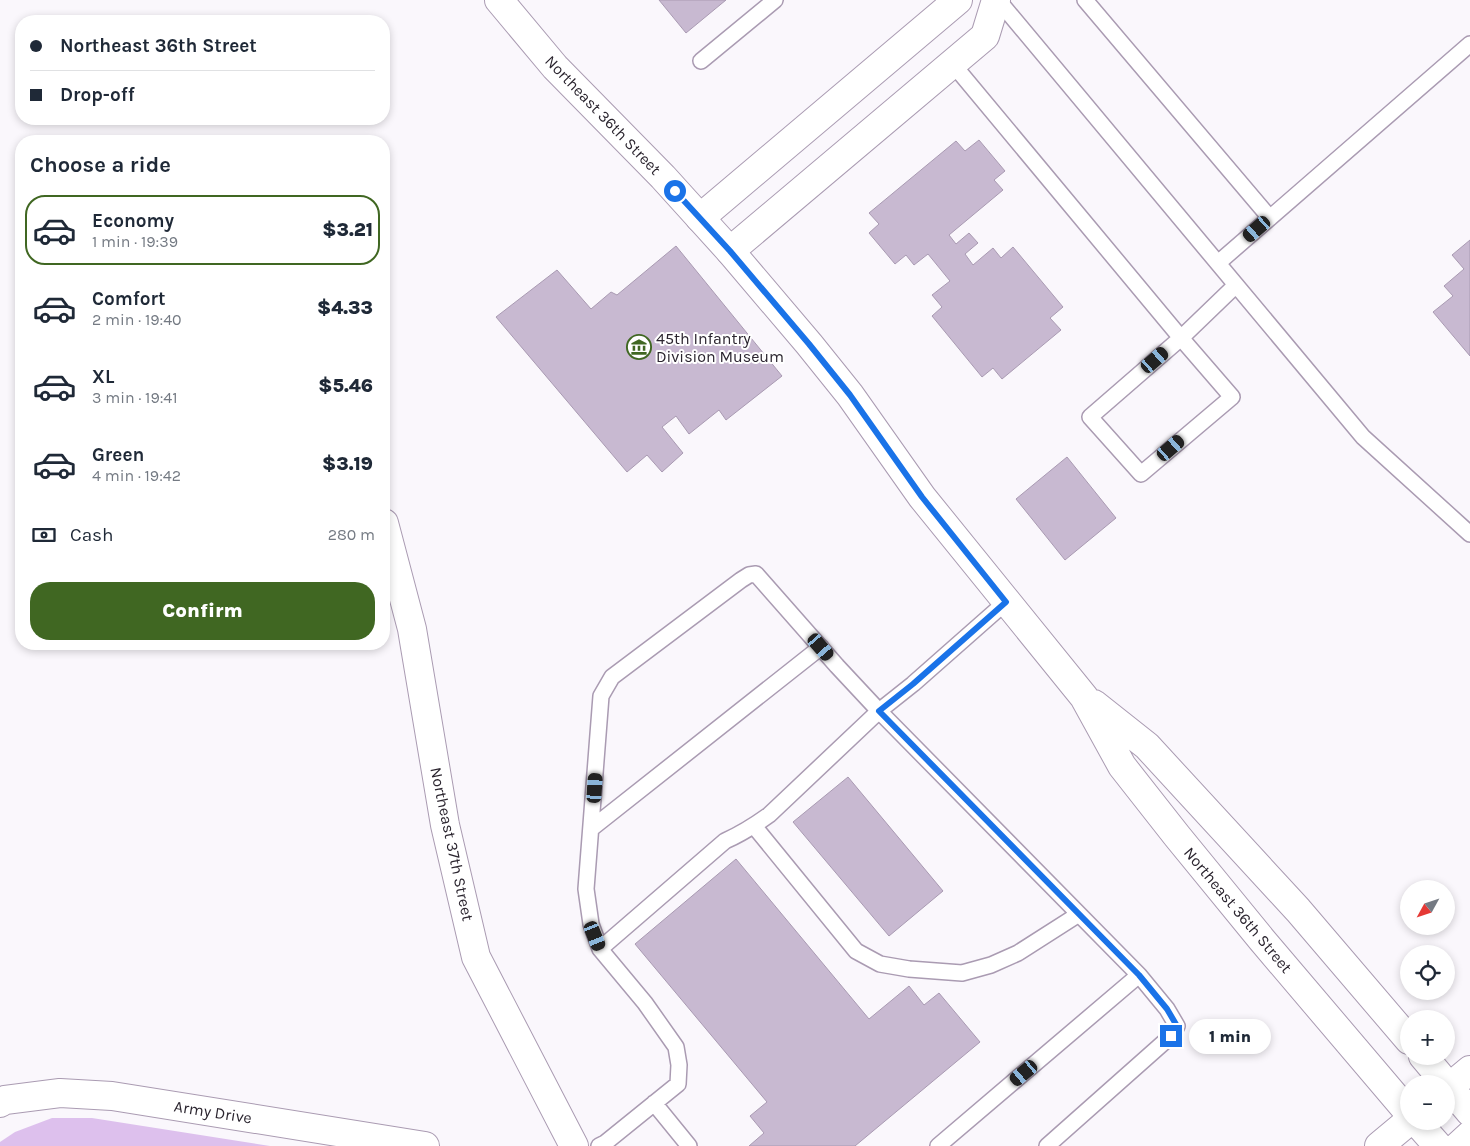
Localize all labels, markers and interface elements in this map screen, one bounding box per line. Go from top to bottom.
text: Northeast 36th Street [60,35,257,57]
street label: Northeast 36th Street [541,51,665,179]
text: Drop-off [60,84,135,106]
text: Choose a ride [30,152,171,178]
route start [664,180,686,202]
icon: car [32,208,77,253]
text: Economy [92,210,174,232]
car [1240,213,1273,245]
text: $3.21 [322,219,373,241]
text: 1 min · 19:39 [92,232,178,251]
icon: car [32,286,77,331]
text: Comfort [92,288,166,310]
text: $4.33 [317,297,373,319]
text: 2 min · 19:40 [92,310,182,329]
place label: 45th Infantry Division Museum [656,329,784,366]
museum icon: 45th Infantry Division Museum [626,334,652,360]
car [1138,344,1171,376]
icon: car [32,364,77,409]
text: XL [92,366,114,388]
text: $5.46 [318,375,373,397]
text: 3 min · 19:41 [92,388,178,407]
car [1154,432,1187,464]
icon: car [32,442,77,487]
text: Green [92,444,144,466]
text: $3.19 [322,453,373,475]
text: 4 min · 19:42 [92,466,181,485]
icon: cash [30,521,58,549]
text: Cash [70,524,114,546]
text: 280 m [328,525,375,544]
button: Confirm [30,582,375,640]
car [805,631,836,663]
street label: Northeast 37th Street [426,765,478,923]
car [586,773,603,803]
street label: Northeast 36th Street [1180,843,1296,977]
north arrow [1400,880,1455,935]
map controls [1400,880,1455,1130]
car [582,919,607,953]
button: locate [1400,945,1455,1000]
button: + [1400,1010,1455,1065]
callout: 1 min [1188,1018,1271,1054]
route end [1160,1025,1182,1047]
text: 1 min [1209,1027,1251,1046]
car [1007,1058,1040,1088]
button: − [1400,1075,1455,1130]
street label: Army Drive [173,1096,253,1128]

